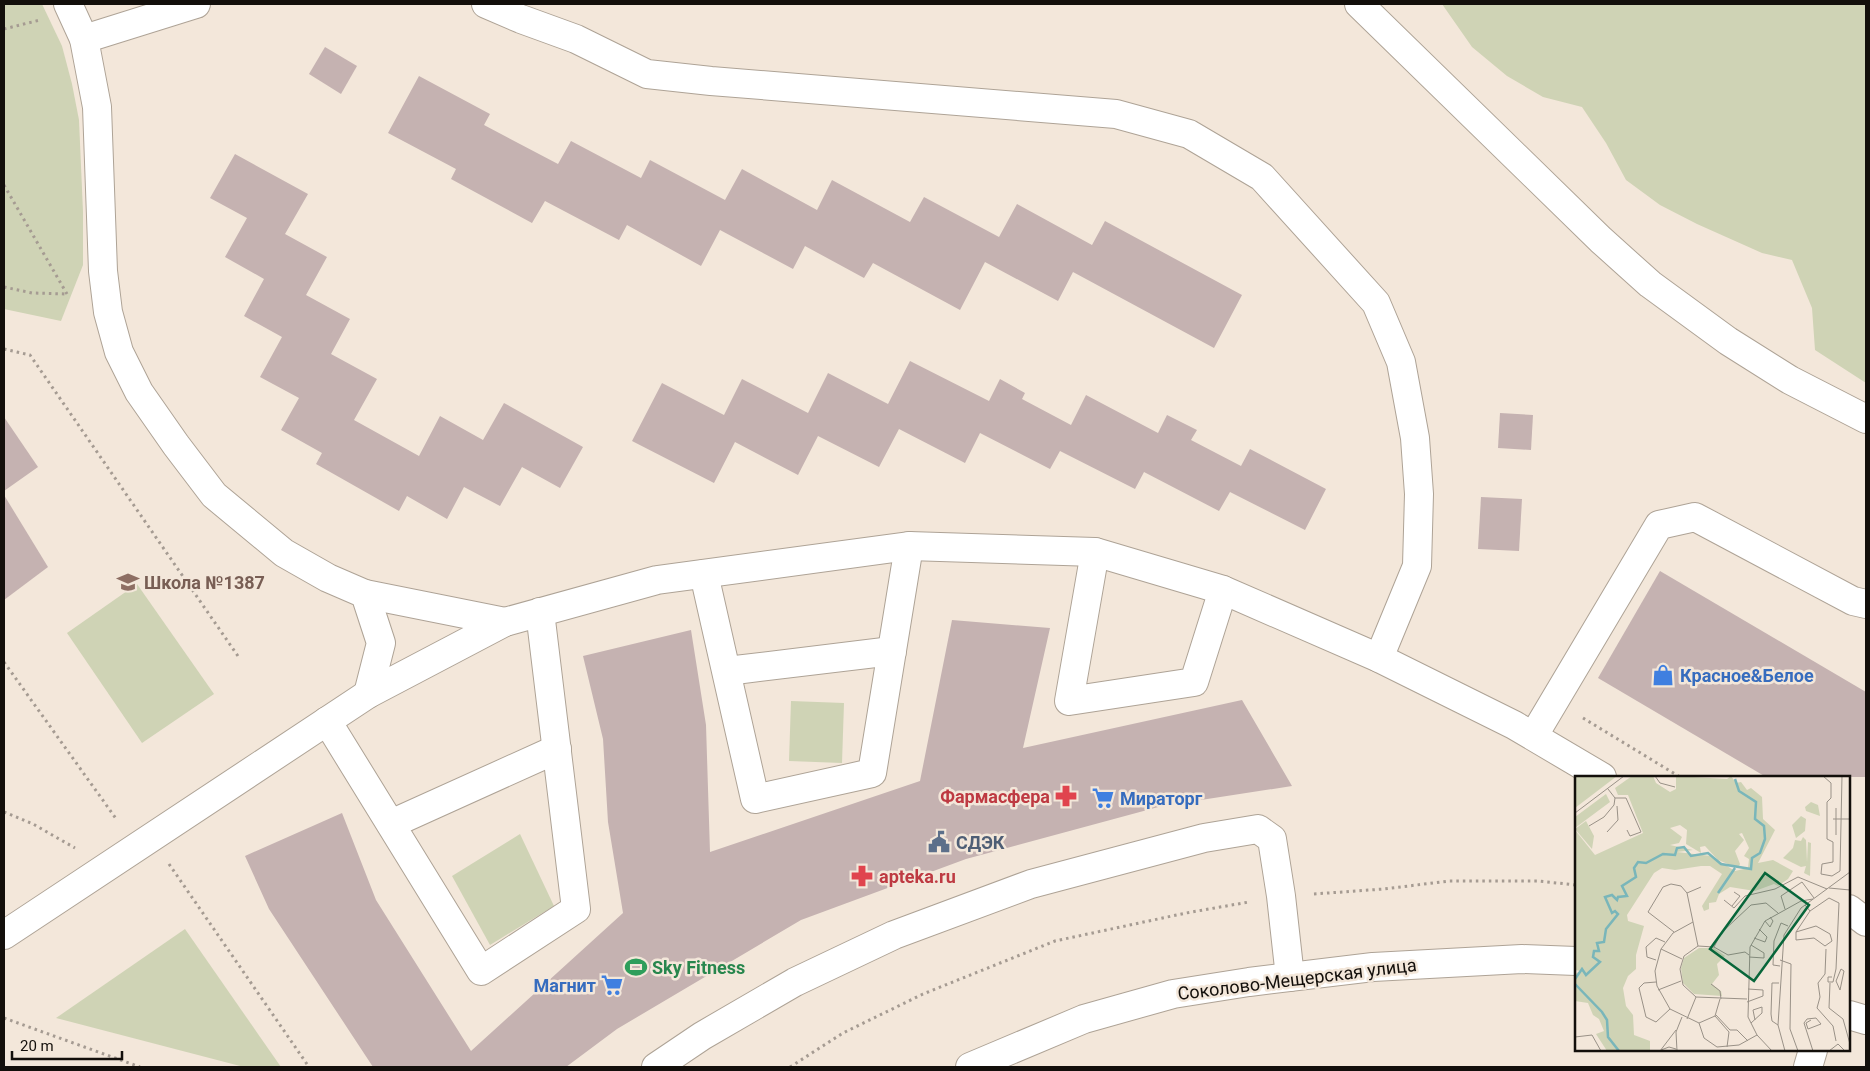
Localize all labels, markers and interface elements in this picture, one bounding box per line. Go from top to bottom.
school or university icon: Школа №1387 [115,569,141,595]
place label: Школа №1387 [144,572,265,593]
shop icon: Красное&Белое [1650,662,1676,688]
place label: Красное&Белое [1680,665,1814,686]
inset map [1575,776,1850,1051]
pharmacy icon: Фармасфера [1053,783,1079,809]
supermarket icon: Мираторг [1090,785,1116,811]
place label: Фармасфера [940,786,1050,807]
place label: Мираторг [1120,788,1203,809]
public building icon: СДЭК [926,829,952,855]
place label: СДЭК [956,832,1005,853]
pharmacy icon: apteka.ru [849,863,875,889]
place label: apteka.ru [879,866,956,887]
sports icon: Sky Fitness [623,954,649,980]
street label: Соколово-Мещерская улица [1176,954,1418,1004]
place label: Sky Fitness [652,957,745,978]
supermarket icon: Магнит [599,972,625,998]
place label: Магнит [533,975,596,996]
scale bar [12,1028,122,1060]
text: 20 m [20,1037,54,1055]

